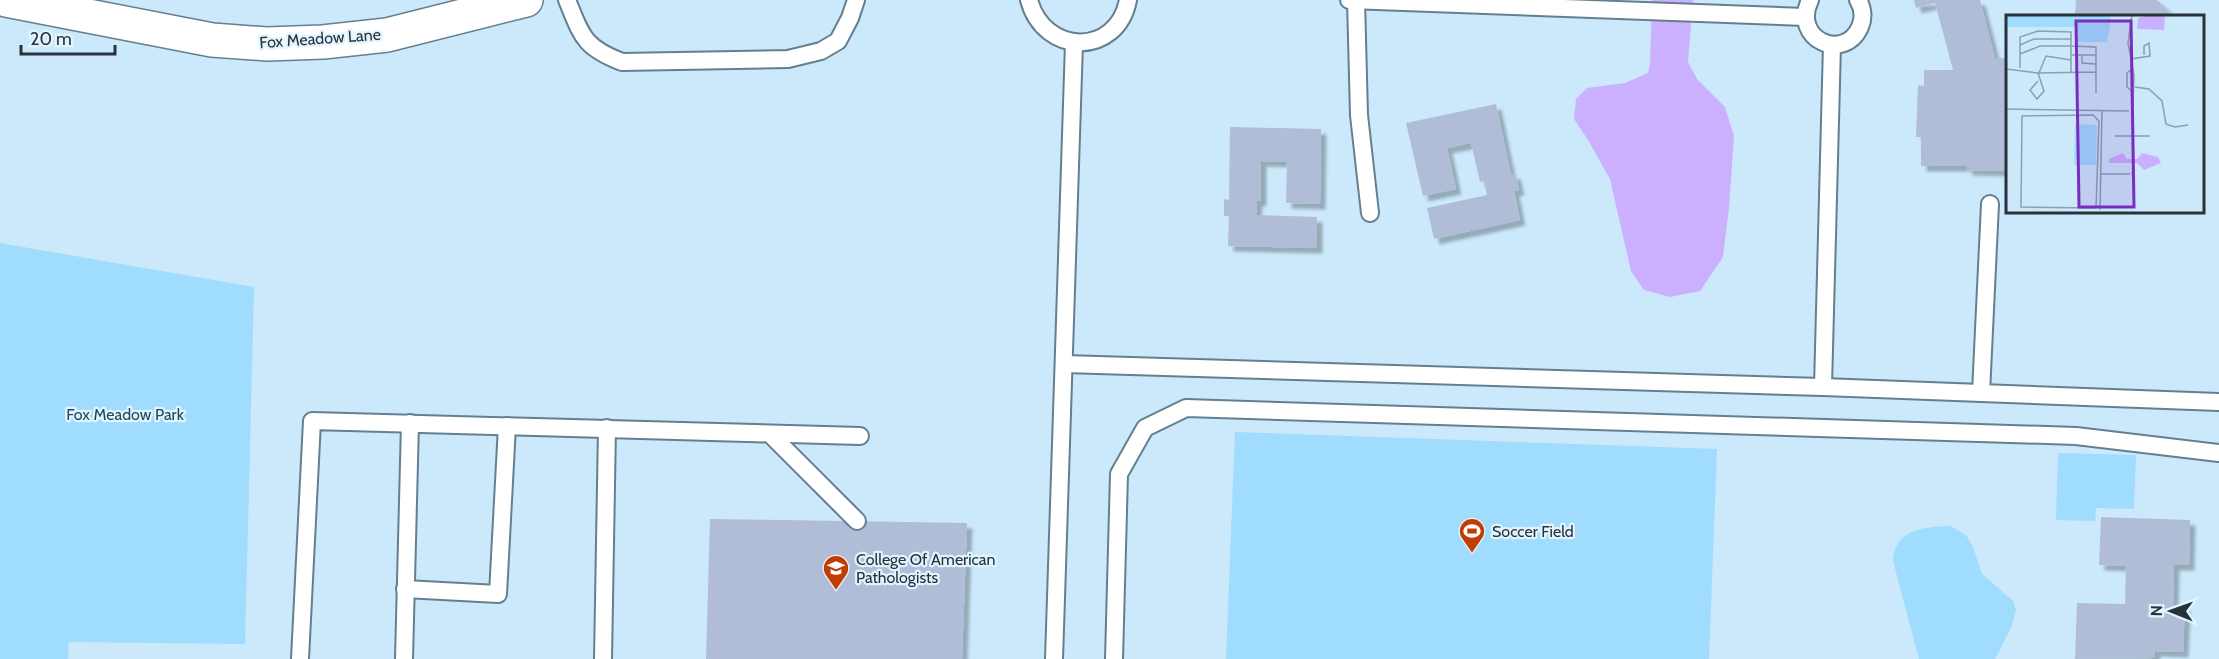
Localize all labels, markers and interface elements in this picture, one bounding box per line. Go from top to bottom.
inset map [2006,15,2204,213]
scale bar [21,18,116,56]
street label: Fox Meadow Lane [259,25,381,52]
text: 20 m [30,28,72,50]
park label: Fox Meadow Park [66,405,185,424]
sports icon: Soccer Field [1457,516,1487,554]
place label: Soccer Field [1492,522,1574,541]
place label: College Of American Pathologists [856,550,995,587]
school or university icon: College Of American Pathologists [821,553,851,591]
north arrow [2141,581,2201,641]
text: N [2147,605,2166,617]

